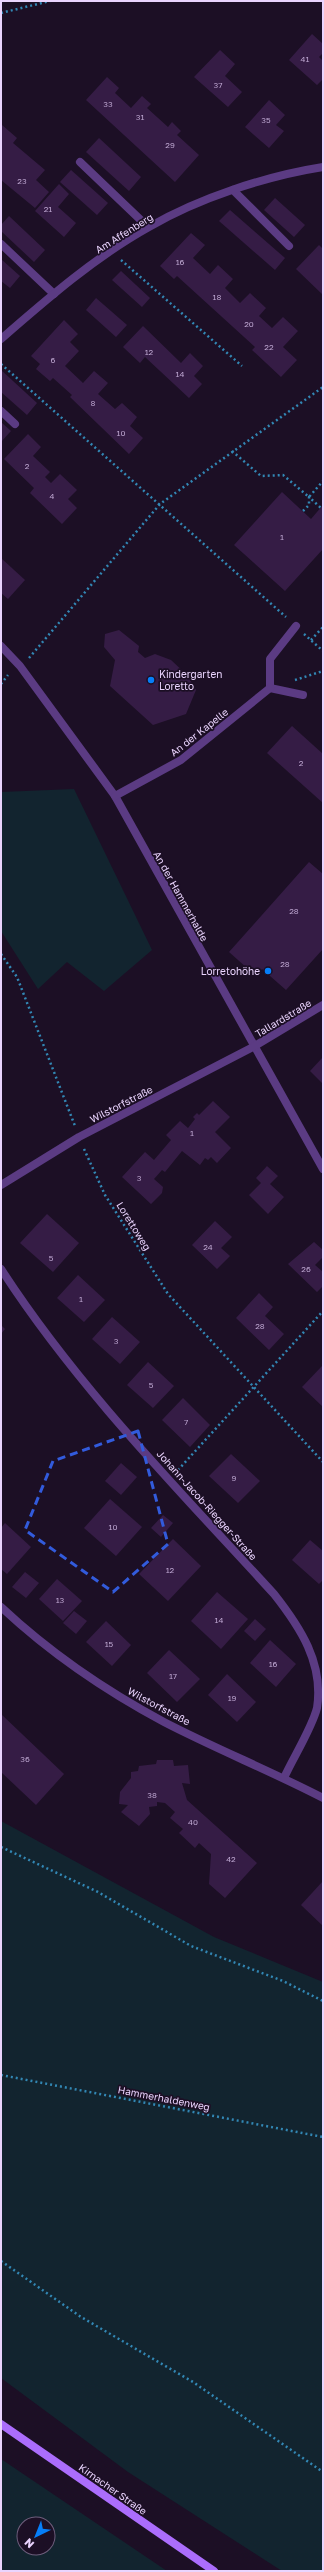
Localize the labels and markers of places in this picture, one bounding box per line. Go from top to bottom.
place label: Kindergarten Loretto [159,668,222,692]
marker: Kindergarten Loretto [146,675,156,685]
place label: Lorretohöhe [201,965,260,977]
marker: Lorretohöhe [263,966,273,976]

